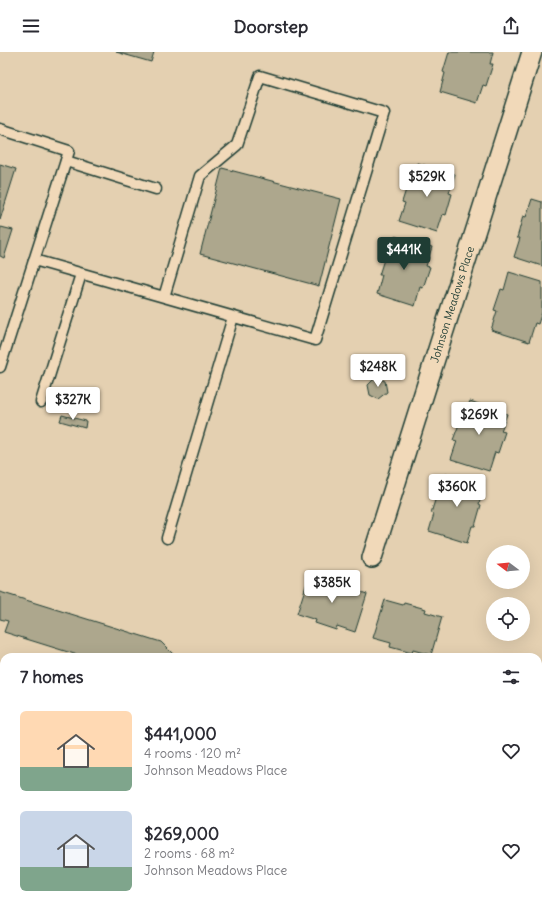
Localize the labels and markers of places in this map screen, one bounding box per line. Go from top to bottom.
pin: $529K [399,164,455,198]
pin: $441K [376,237,432,271]
pin: $248K [350,354,406,388]
pin: $327K [45,387,101,421]
pin: $269K [451,402,507,436]
pin: $360K [429,474,485,508]
pin: $385K [304,570,360,604]

